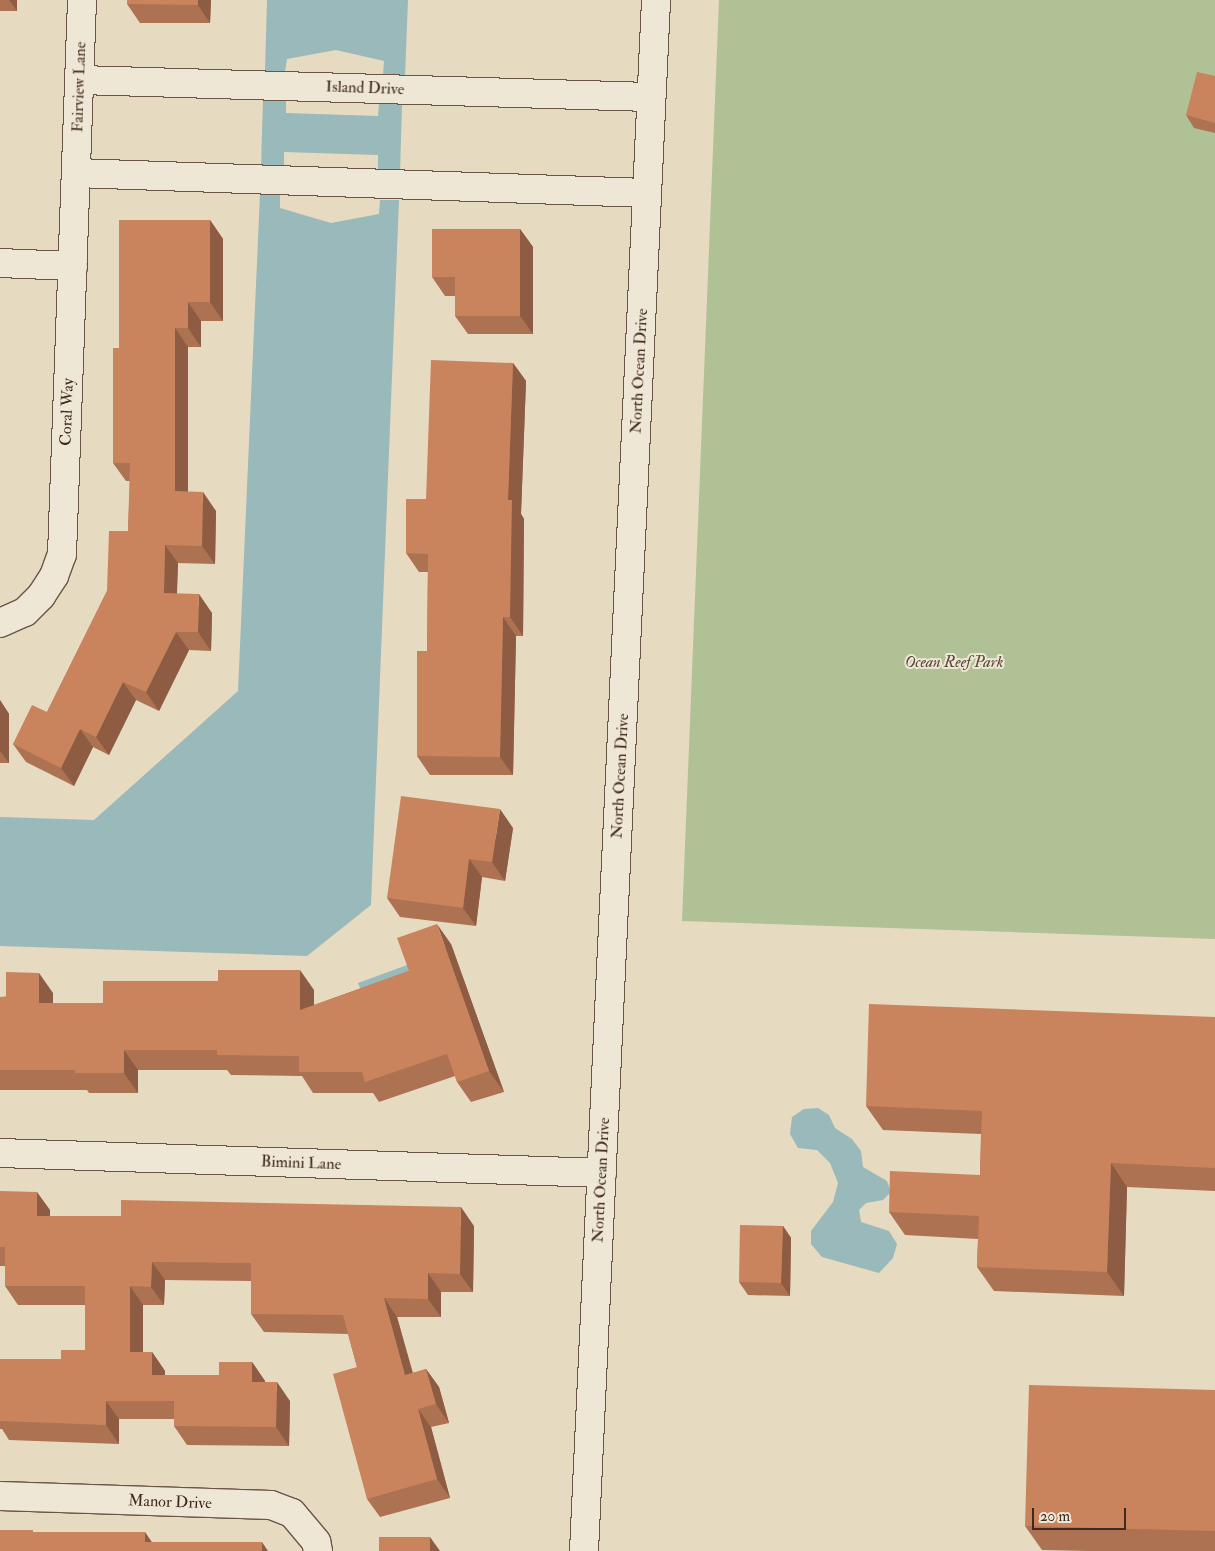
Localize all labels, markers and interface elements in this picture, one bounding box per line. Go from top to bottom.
street label: Fairview Lane [68,41,90,133]
street label: Island Drive [325,77,405,99]
street label: North Ocean Drive [626,308,652,434]
street label: Coral Way [56,378,78,446]
park label: Ocean Reef Park [905,652,1003,672]
street label: North Ocean Drive [607,713,633,839]
street label: North Ocean Drive [588,1117,614,1243]
street label: Bimini Lane [261,1152,341,1174]
street label: Manor Drive [128,1491,212,1513]
scale bar [1035,1498,1129,1530]
text: 20 m [1040,1507,1070,1526]

